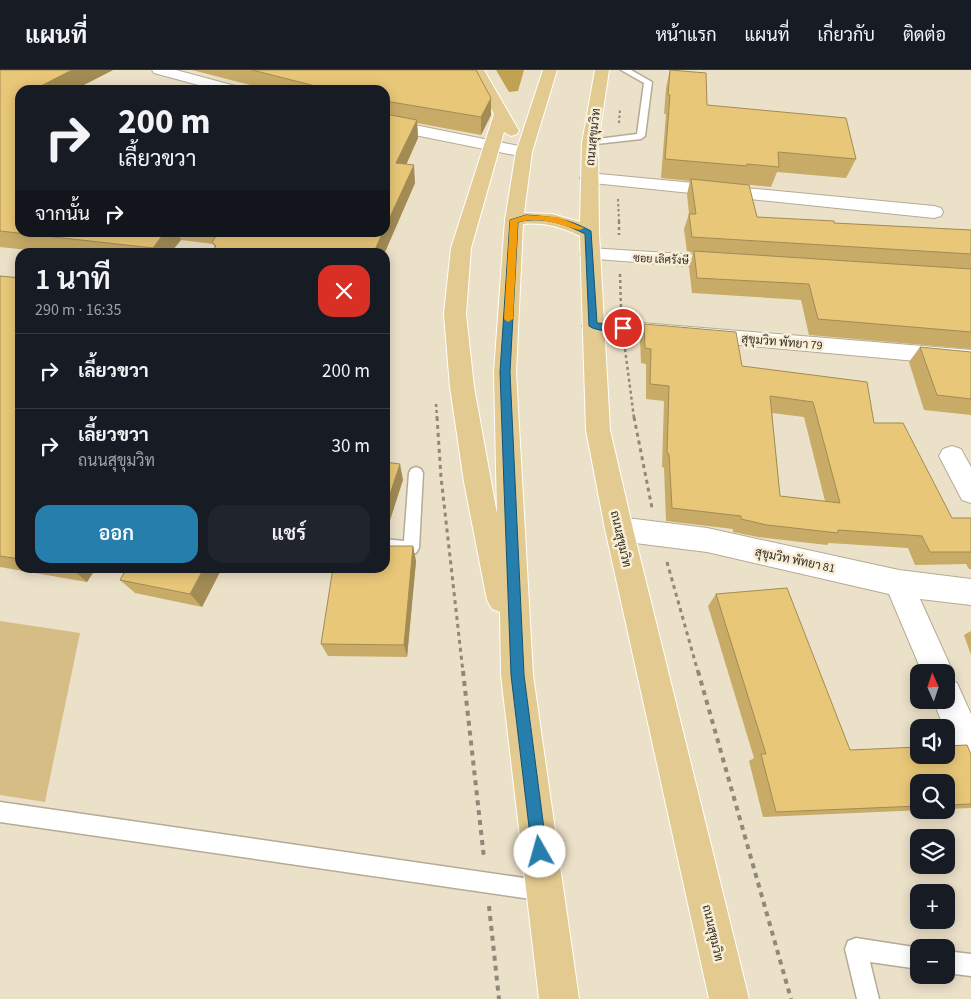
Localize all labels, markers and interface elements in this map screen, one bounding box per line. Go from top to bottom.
text: แผนที่ [25,18,87,53]
text: หน้าแรก [655,23,717,48]
text: แผนที่ [745,23,789,48]
text: เกี่ยวกับ [817,23,875,48]
text: ติดต่อ [903,23,946,48]
text: 200 m [118,97,210,147]
icon: right [35,105,100,170]
street label: ถนนสุขุมวิท [582,107,605,167]
text: เลี้ยวขวา [118,143,196,175]
icon: right [100,200,128,228]
text: จากนั้น [35,201,90,228]
street label: ซอย เลิศรังษี [633,250,690,268]
text: 1 นาที [35,258,111,301]
button: close [318,265,370,317]
text: 290 m · 16:35 [35,299,122,321]
pin [602,307,644,349]
icon: arrive [609,314,637,342]
street label: สุขุมวิท พัทยา 79 [741,330,823,355]
icon: right [35,357,63,385]
text: เลี้ยวขวา [78,358,149,385]
text: 200 m [322,358,370,385]
text: เลี้ยวขวา [78,422,149,449]
icon: right [35,432,63,460]
text: 30 m [332,433,370,460]
text: ถนนสุขุมวิท [78,450,155,472]
button: ออก [35,505,198,563]
button: แชร์ [208,505,370,563]
street label: ถนนสุขุมวิท [606,509,635,569]
street label: สุขุมวิท พัทยา 81 [753,544,837,577]
north arrow [910,664,955,709]
map controls [910,664,955,984]
button: sound [910,719,955,764]
button: search [910,774,955,819]
position arrow [513,825,565,877]
button: layers [910,829,955,874]
button: + [910,884,955,929]
street label: ถนนสุขุมวิท [698,903,727,963]
button: − [910,939,955,984]

